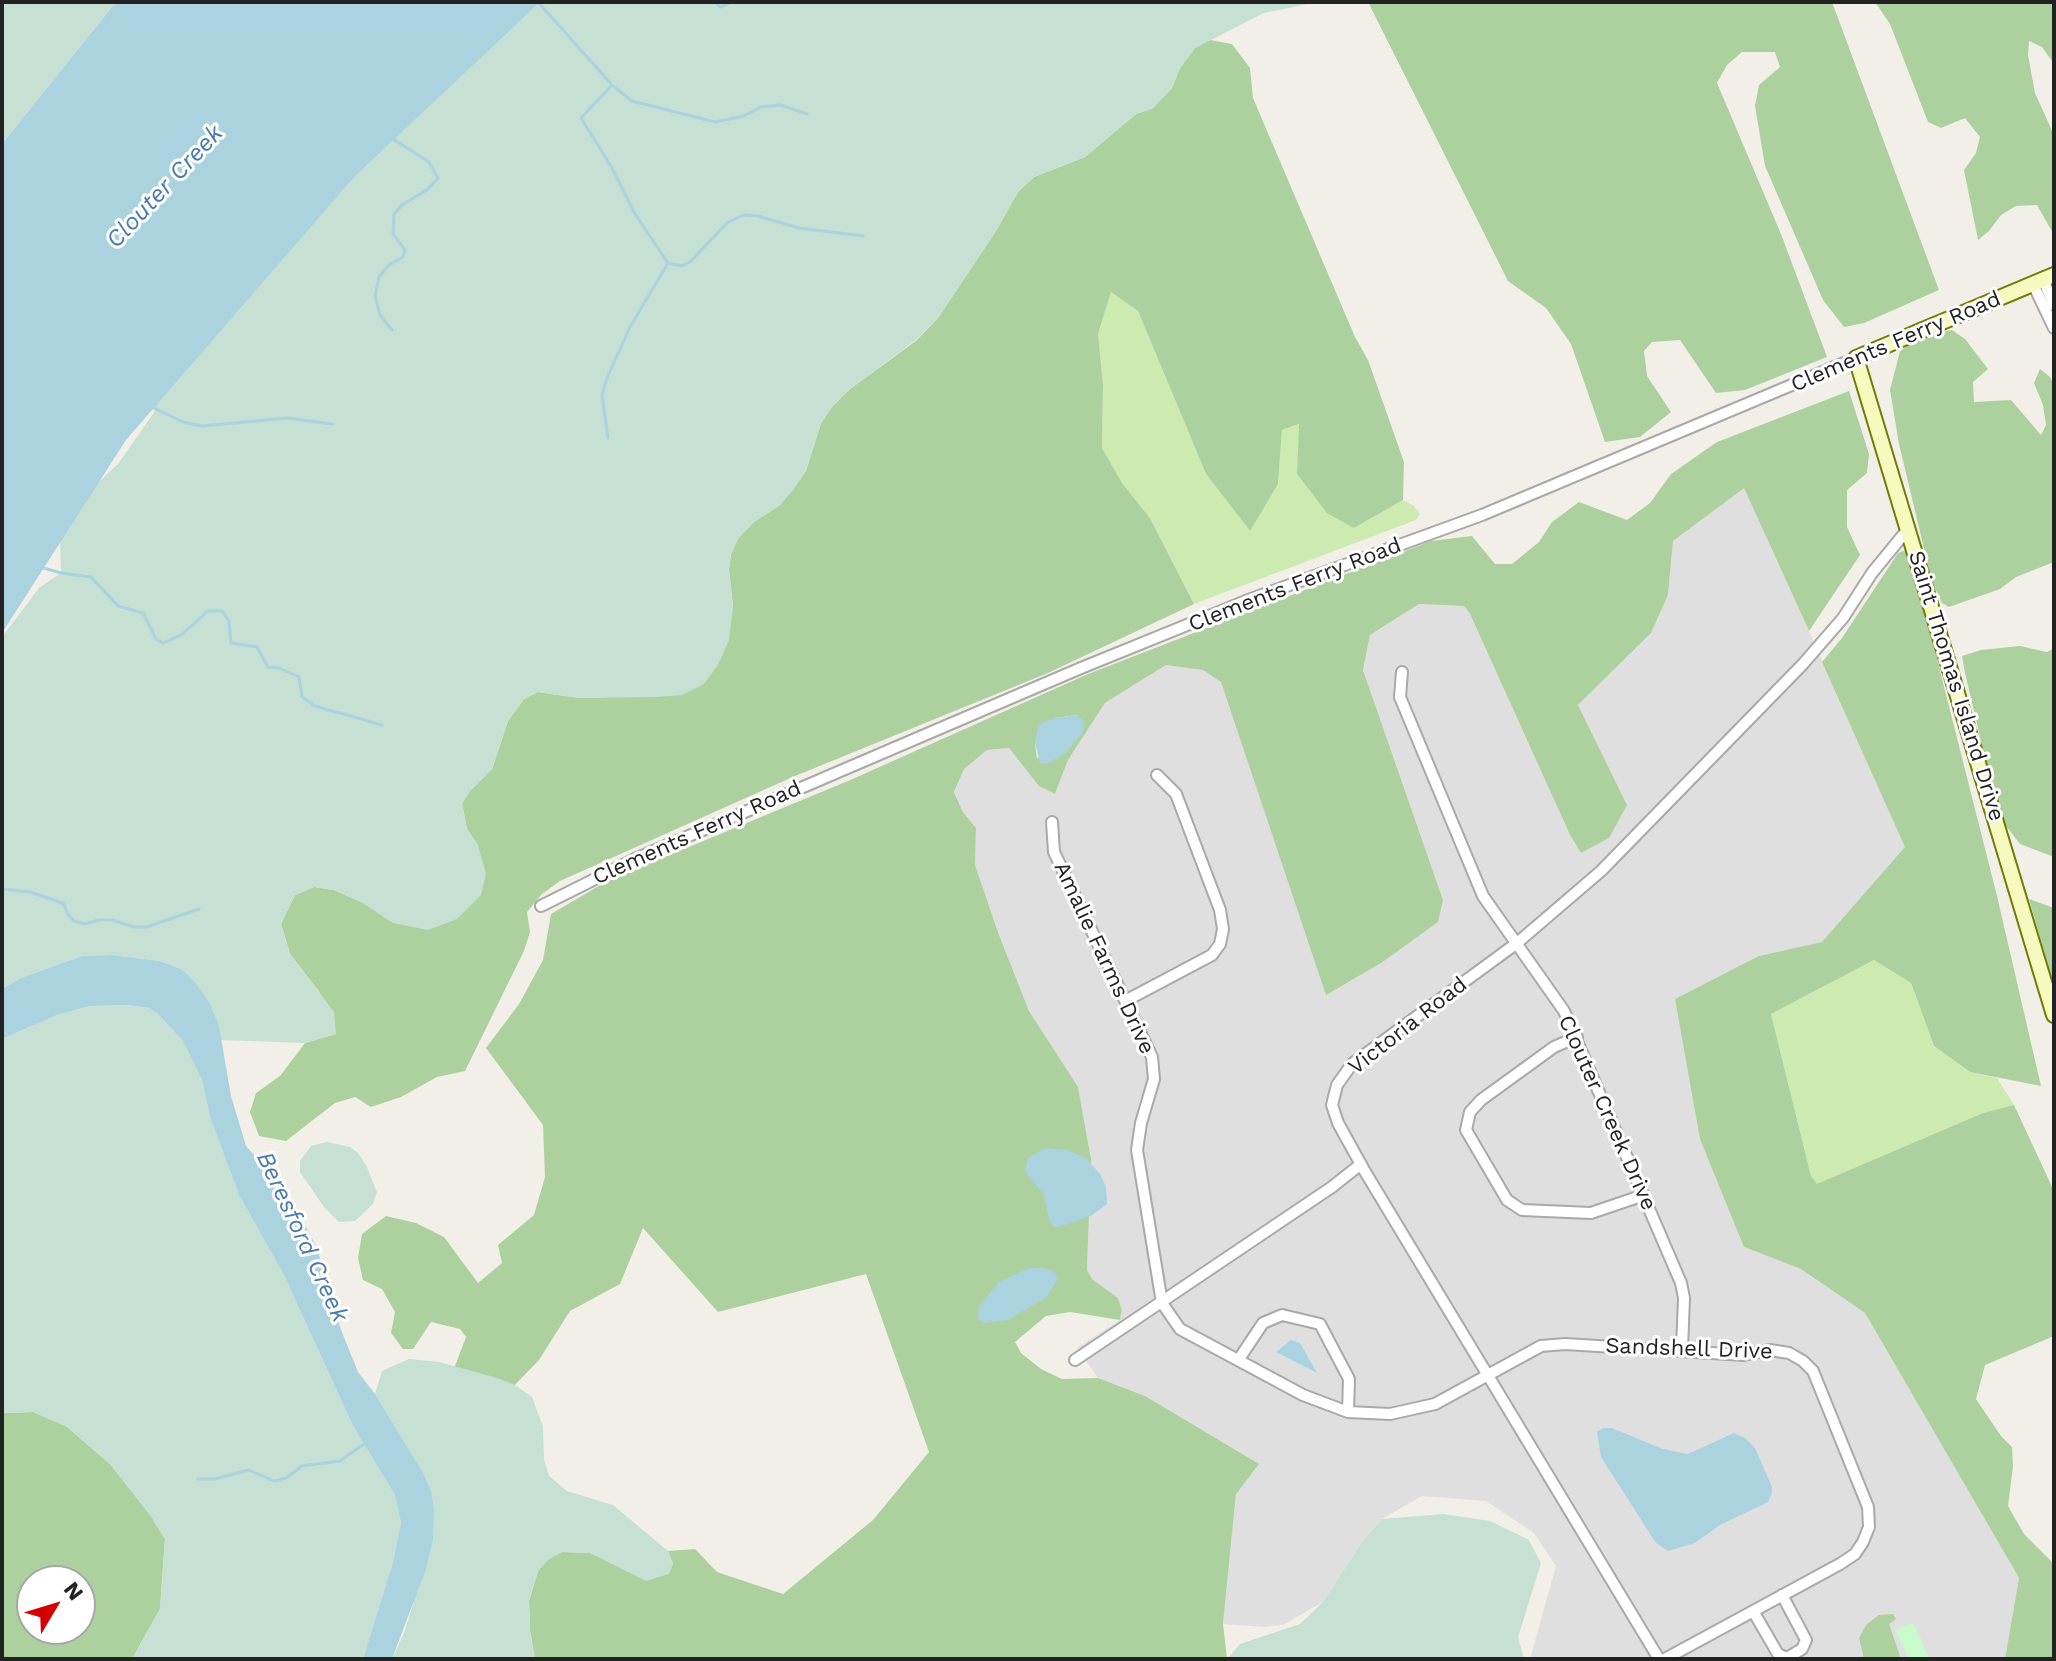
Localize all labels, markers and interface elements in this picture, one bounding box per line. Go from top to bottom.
water label: Clouter Creek [101,119,229,255]
street label: Clements Ferry Road [1787,286,2005,398]
street label: Clements Ferry Road [1185,532,1405,638]
street label: Saint Thomas Island Drive [1902,548,2010,824]
street label: Clements Ferry Road [589,775,805,891]
street label: Amalie Farms Drive [1048,858,1160,1058]
street label: Victoria Road [1343,971,1473,1081]
street label: Clouter Creek Drive [1552,1011,1662,1215]
water label: Beresford Creek [250,1147,354,1327]
street label: Sandshell Drive [1605,1333,1773,1365]
north arrow [16,1565,96,1645]
text: N [59,1577,89,1605]

